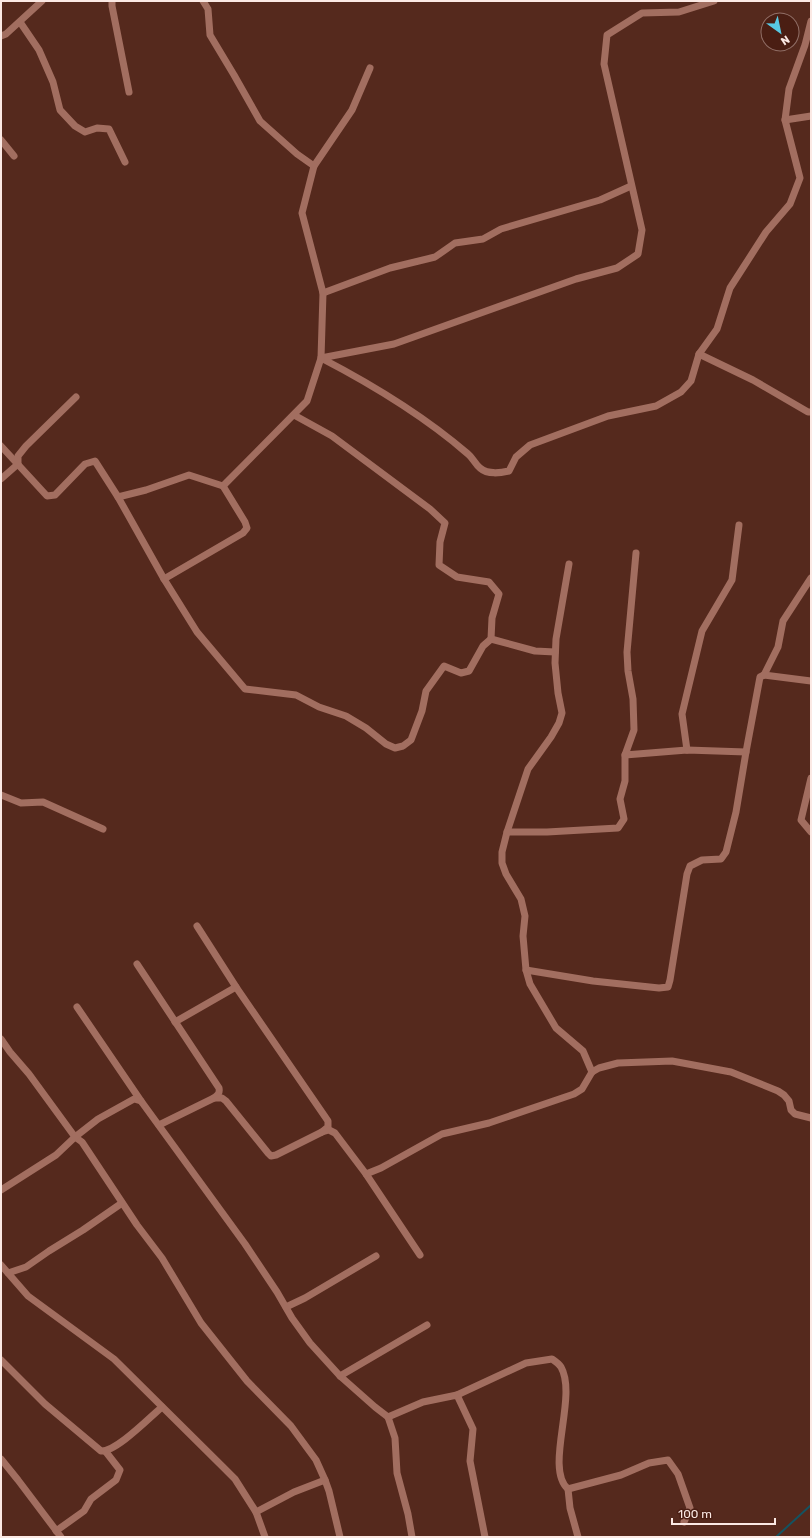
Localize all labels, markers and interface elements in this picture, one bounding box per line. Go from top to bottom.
north arrow [760,12,800,52]
text: N [778,32,792,48]
scale bar [672,1500,775,1526]
text: 100 m [678,1507,712,1521]

